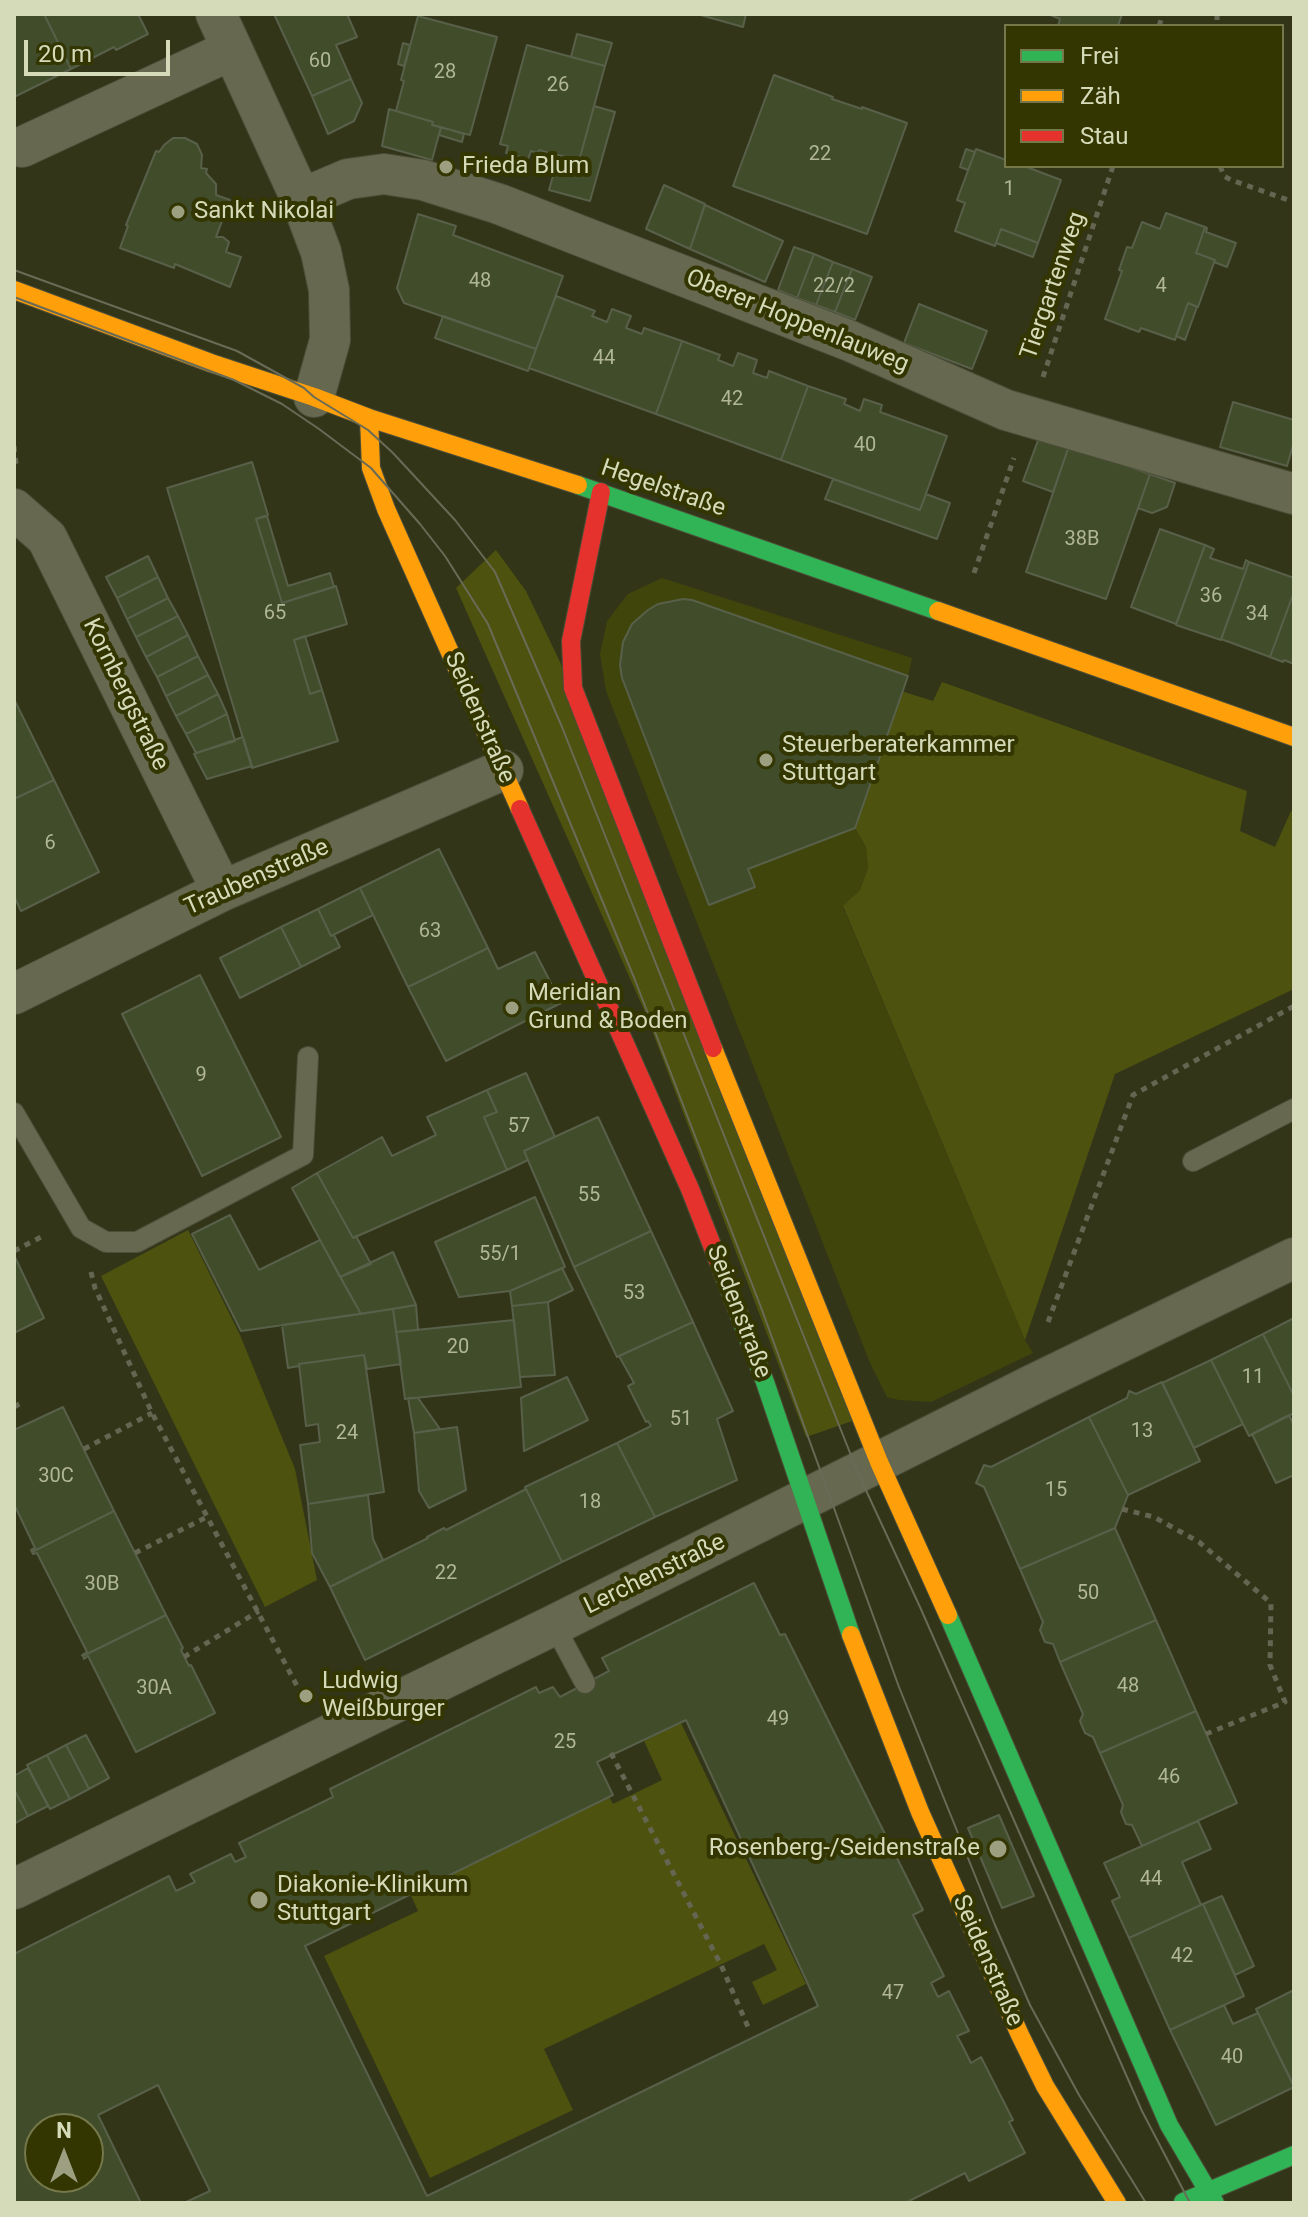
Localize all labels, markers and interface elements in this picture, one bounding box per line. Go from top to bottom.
scale bar [28,24,174,74]
legend [1004,24,1284,168]
text: 20 m [38,40,92,68]
text: Frei [1080,42,1119,70]
house number: 60 [309,50,331,74]
house number: 28 [434,61,456,85]
house number: 26 [547,74,569,98]
text: Zäh [1080,82,1121,110]
text: Stau [1080,122,1128,150]
house number: 22 [809,143,831,167]
place label: Frieda Blum [462,153,589,181]
marker: Frieda Blum [437,158,455,176]
house number: 1 [1003,178,1015,202]
place label: Sankt Nikolai [194,198,334,226]
marker: Sankt Nikolai [169,203,187,221]
street label: Tiergartenweg [1015,208,1093,364]
street label: Oberer Hoppenlauweg [681,264,913,380]
house number: 48 [469,270,491,294]
house number: 22/2 [813,275,855,299]
house number: 4 [1155,275,1167,299]
house number: 44 [593,347,615,371]
house number: 42 [721,388,743,412]
house number: 40 [854,434,876,458]
street label: Hegelstraße [597,454,729,524]
house number: 38B [1065,528,1099,552]
house number: 36 [1200,585,1222,609]
house number: 65 [264,602,286,626]
house number: 34 [1246,603,1268,627]
street label: Kornbergstraße [76,614,174,776]
street label: Seidenstraße [437,648,521,788]
place label: Steuerberaterkammer Stuttgart [782,732,1015,788]
marker: Steuerberaterkammer Stuttgart [757,751,775,769]
house number: 6 [44,832,56,856]
street label: Traubenstraße [180,833,334,923]
house number: 63 [419,920,441,944]
place label: Meridian Grund & Boden [528,980,687,1036]
marker: Meridian Grund & Boden [503,999,521,1017]
house number: 9 [195,1064,207,1088]
house number: 57 [508,1115,530,1139]
house number: 55 [578,1184,600,1208]
street label: Seidenstraße [699,1241,777,1383]
house number: 55/1 [479,1243,521,1267]
house number: 53 [623,1282,645,1306]
house number: 20 [447,1336,469,1360]
house number: 11 [1242,1366,1264,1390]
house number: 51 [670,1408,692,1432]
house number: 13 [1131,1420,1153,1444]
house number: 24 [336,1422,358,1446]
house number: 30C [38,1465,74,1489]
house number: 15 [1045,1479,1067,1503]
house number: 18 [579,1491,601,1515]
street label: Lerchenstraße [580,1528,730,1622]
house number: 22 [435,1562,457,1586]
house number: 30B [85,1573,119,1597]
house number: 50 [1077,1582,1099,1606]
place label: Ludwig Weißburger [322,1668,445,1724]
house number: 48 [1117,1675,1139,1699]
house number: 30A [136,1677,172,1701]
marker: Ludwig Weißburger [297,1687,315,1705]
house number: 49 [767,1708,789,1732]
house number: 25 [554,1731,576,1755]
house number: 46 [1158,1766,1180,1790]
place label: Rosenberg-/Seidenstraße [709,1835,980,1863]
marker: Rosenberg-/Seidenstraße [987,1838,1009,1860]
house number: 44 [1140,1868,1162,1892]
place label: Diakonie-Klinikum Stuttgart [277,1872,468,1928]
marker: Diakonie-Klinikum Stuttgart [248,1889,270,1911]
street label: Seidenstraße [945,1891,1029,2031]
house number: 42 [1171,1945,1193,1969]
house number: 47 [882,1982,904,2006]
house number: 40 [1221,2046,1243,2070]
north arrow [24,2113,104,2193]
text: N [56,2118,72,2143]

